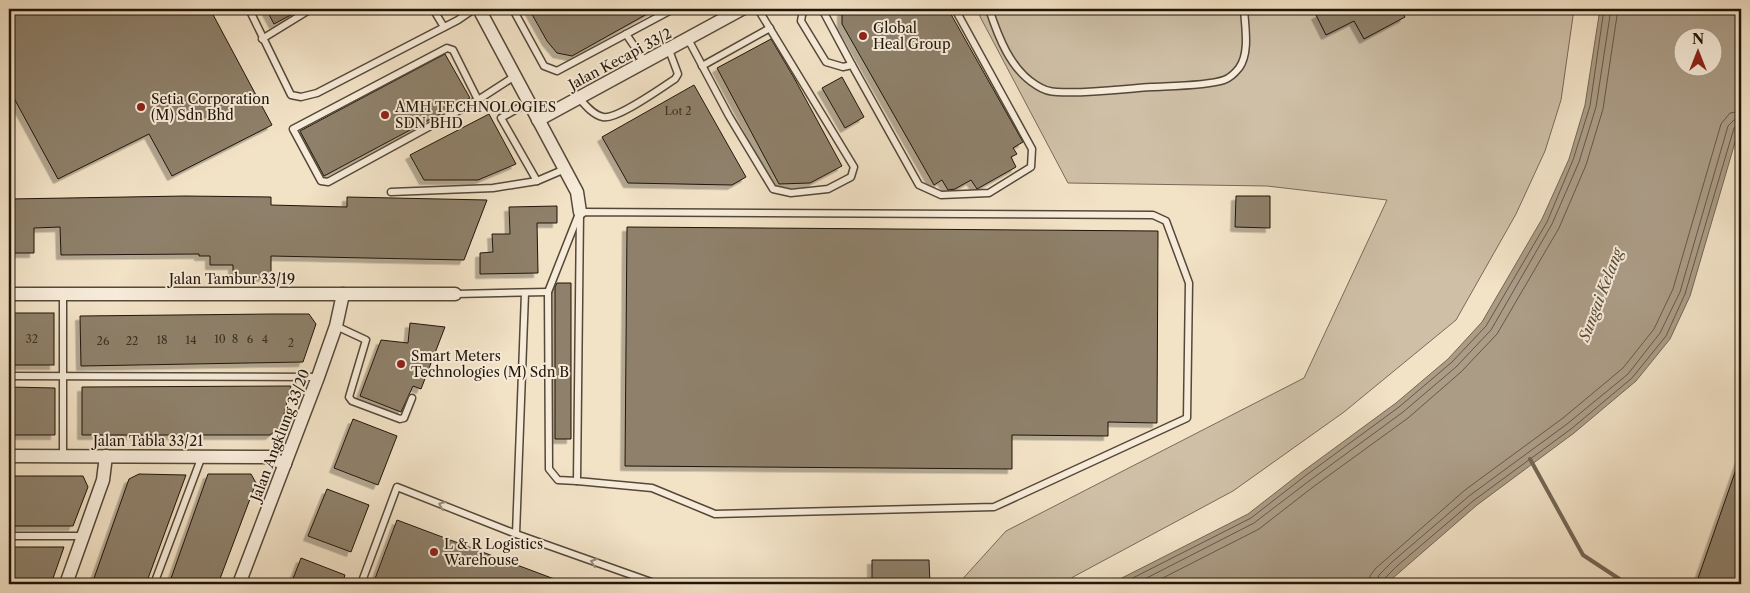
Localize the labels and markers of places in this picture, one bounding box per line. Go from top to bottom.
place label: Global Heal Group [873,19,951,53]
marker: Global Heal Group [857,30,869,42]
place label: Setia Corporation (M) Sdn Bhd [151,90,270,124]
place label: AMH TECHNOLOGIES SDN BHD [394,98,556,132]
marker: Setia Corporation (M) Sdn Bhd [135,101,147,113]
marker: AMH TECHNOLOGIES SDN BHD [379,109,391,121]
place label: Smart Meters Technologies (M) Sdn B [411,347,569,381]
marker: Smart Meters Technologies (M) Sdn B [395,358,407,370]
place label: L & R Logistics Warehouse [443,535,543,569]
marker: L & R Logistics Warehouse [428,546,440,558]

